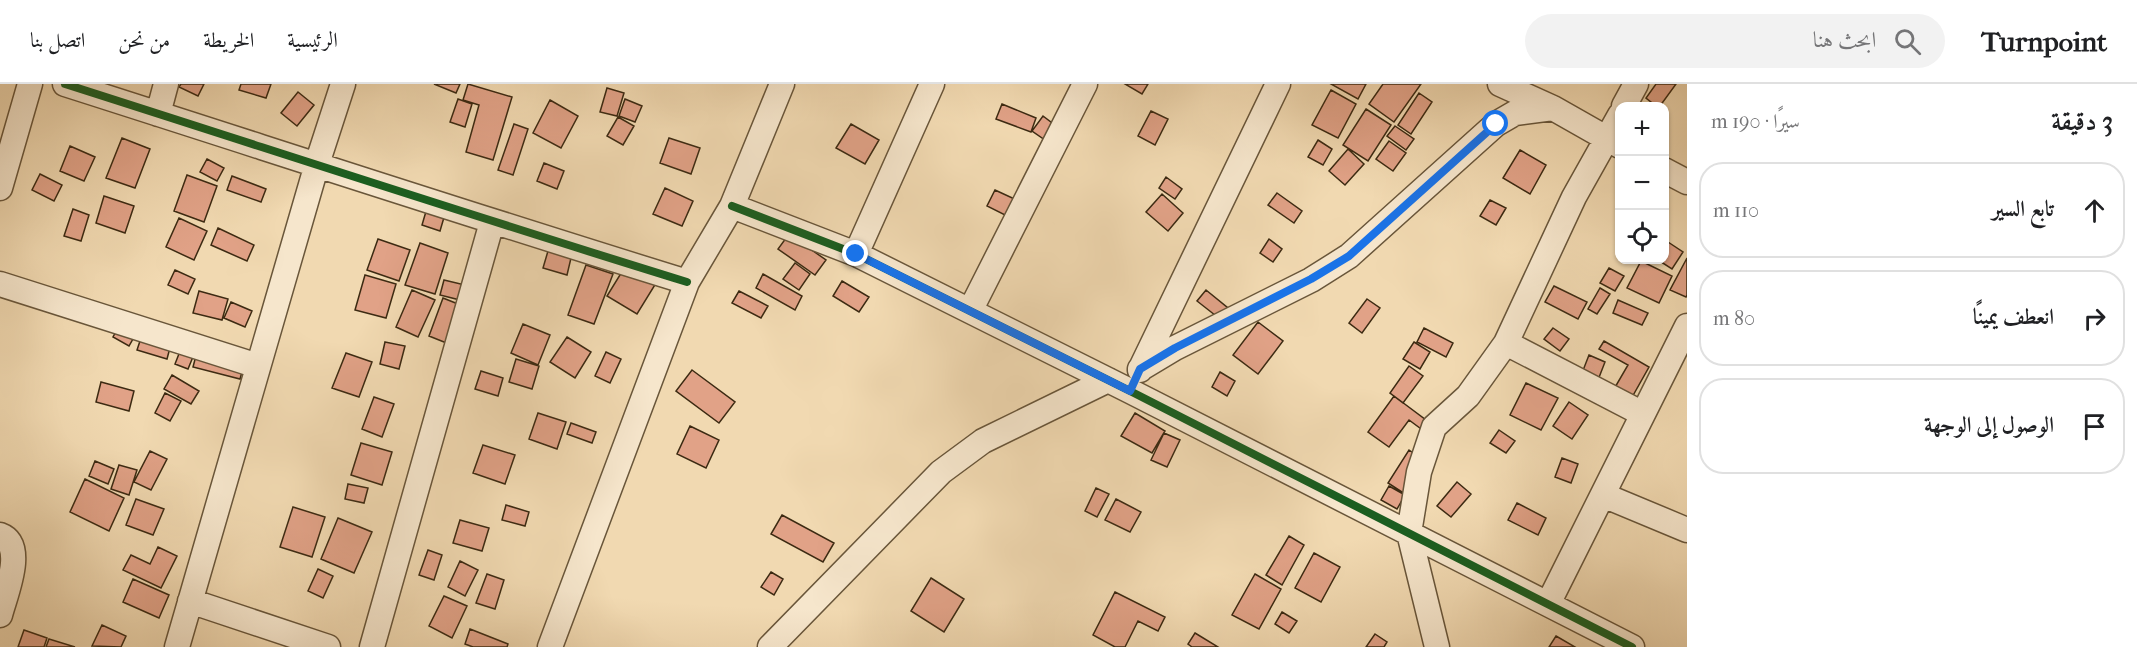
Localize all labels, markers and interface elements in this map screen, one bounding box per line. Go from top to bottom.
search box [1525,14,1945,68]
icon: search [1891,25,1924,58]
text: Turnpoint [1981,25,2107,58]
text: ابحث هنا [1813,27,1876,53]
text: اتصل بنا [30,28,85,52]
text: من نحن [118,28,170,52]
text: الخريطة [203,28,254,52]
text: الرئيسية [287,28,338,52]
map controls [1615,102,1669,264]
button: + [1615,102,1669,156]
text: 3 دقيقة [2051,106,2113,137]
route start [1482,110,1508,136]
text: سيرًا · 190 m [1711,110,1800,133]
button: − [1615,156,1669,210]
icon: ahead [2078,194,2111,227]
text: تابع السير [1992,196,2054,222]
text: 110 m [1713,199,1759,222]
button: locate [1615,210,1669,264]
route end [842,240,868,266]
icon: right [2078,302,2111,335]
text: انعطف يمينًا [1973,304,2054,330]
text: 80 m [1713,307,1755,330]
icon: arrive [2078,410,2111,443]
text: الوصول إلى الوجهة [1924,412,2054,438]

